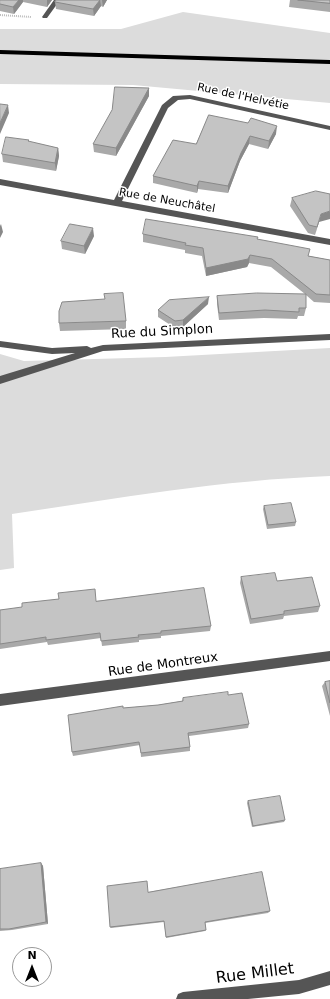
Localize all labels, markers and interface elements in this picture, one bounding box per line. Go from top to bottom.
street label: Rue de l'Helvétie [196,81,290,113]
street label: Rue de Neuchâtel [118,186,216,216]
street label: Rue du Simplon [111,322,213,342]
street label: Rue de Montreux [107,650,219,680]
north arrow [12,947,52,987]
text: N [27,949,37,962]
street label: Rue Millet [215,960,295,988]

